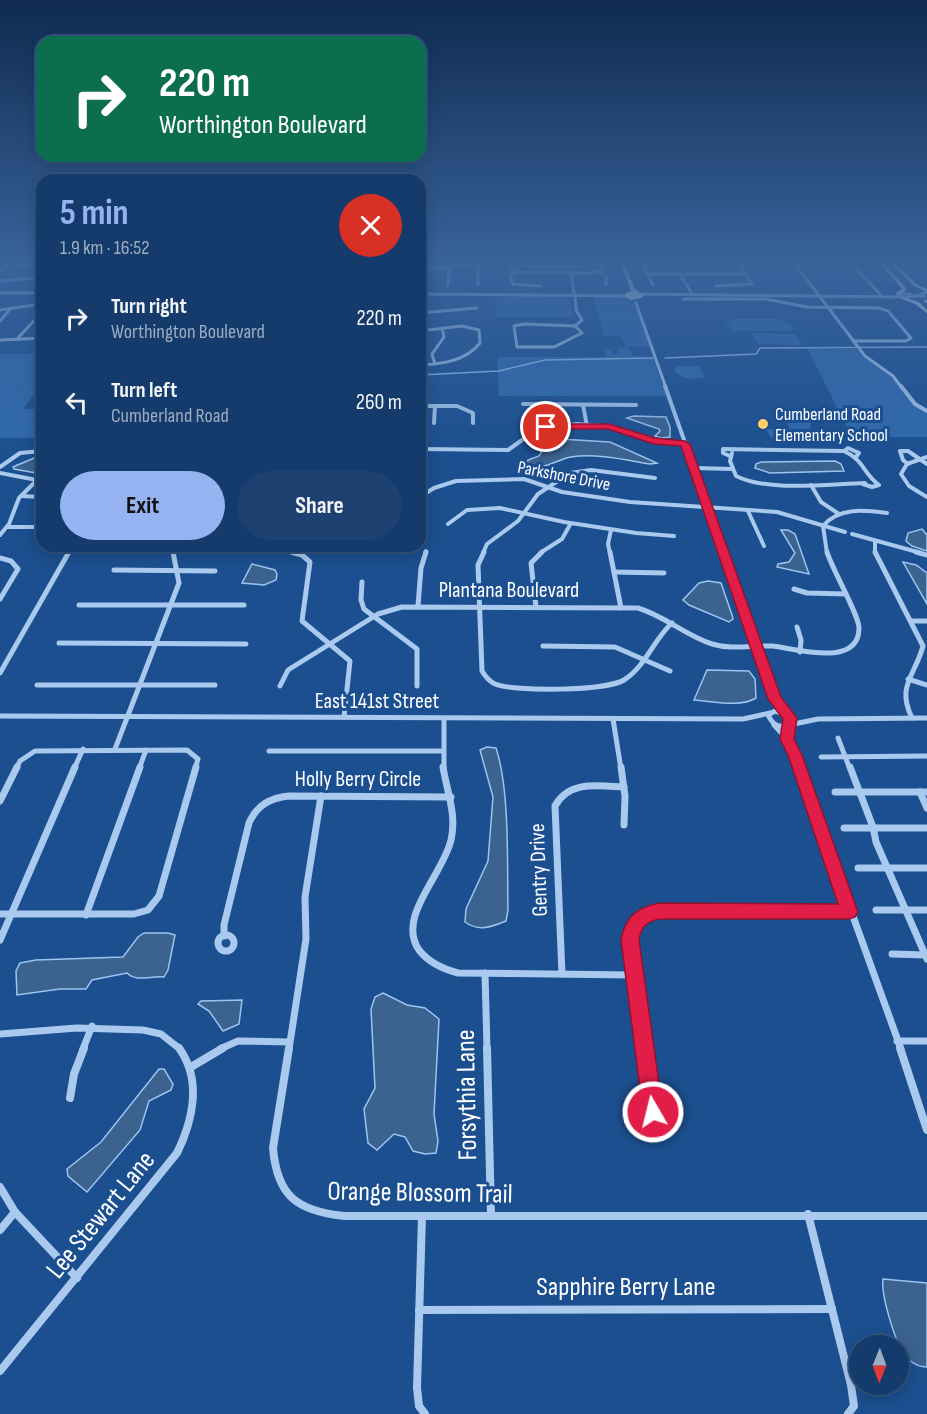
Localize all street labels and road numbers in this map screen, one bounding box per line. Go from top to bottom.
street label: Parkshore Drive [516,457,612,495]
street label: Plantana Boulevard [439,577,579,604]
street label: East 141st Street [315,688,440,715]
street label: Holly Berry Circle [295,766,421,793]
street label: Gentry Drive [524,823,554,917]
street label: Forsythia Lane [450,1029,484,1161]
street label: Lee Stewart Lane [40,1145,162,1285]
street label: Orange Blossom Trail [327,1175,513,1211]
street label: Sapphire Berry Lane [536,1271,716,1303]

